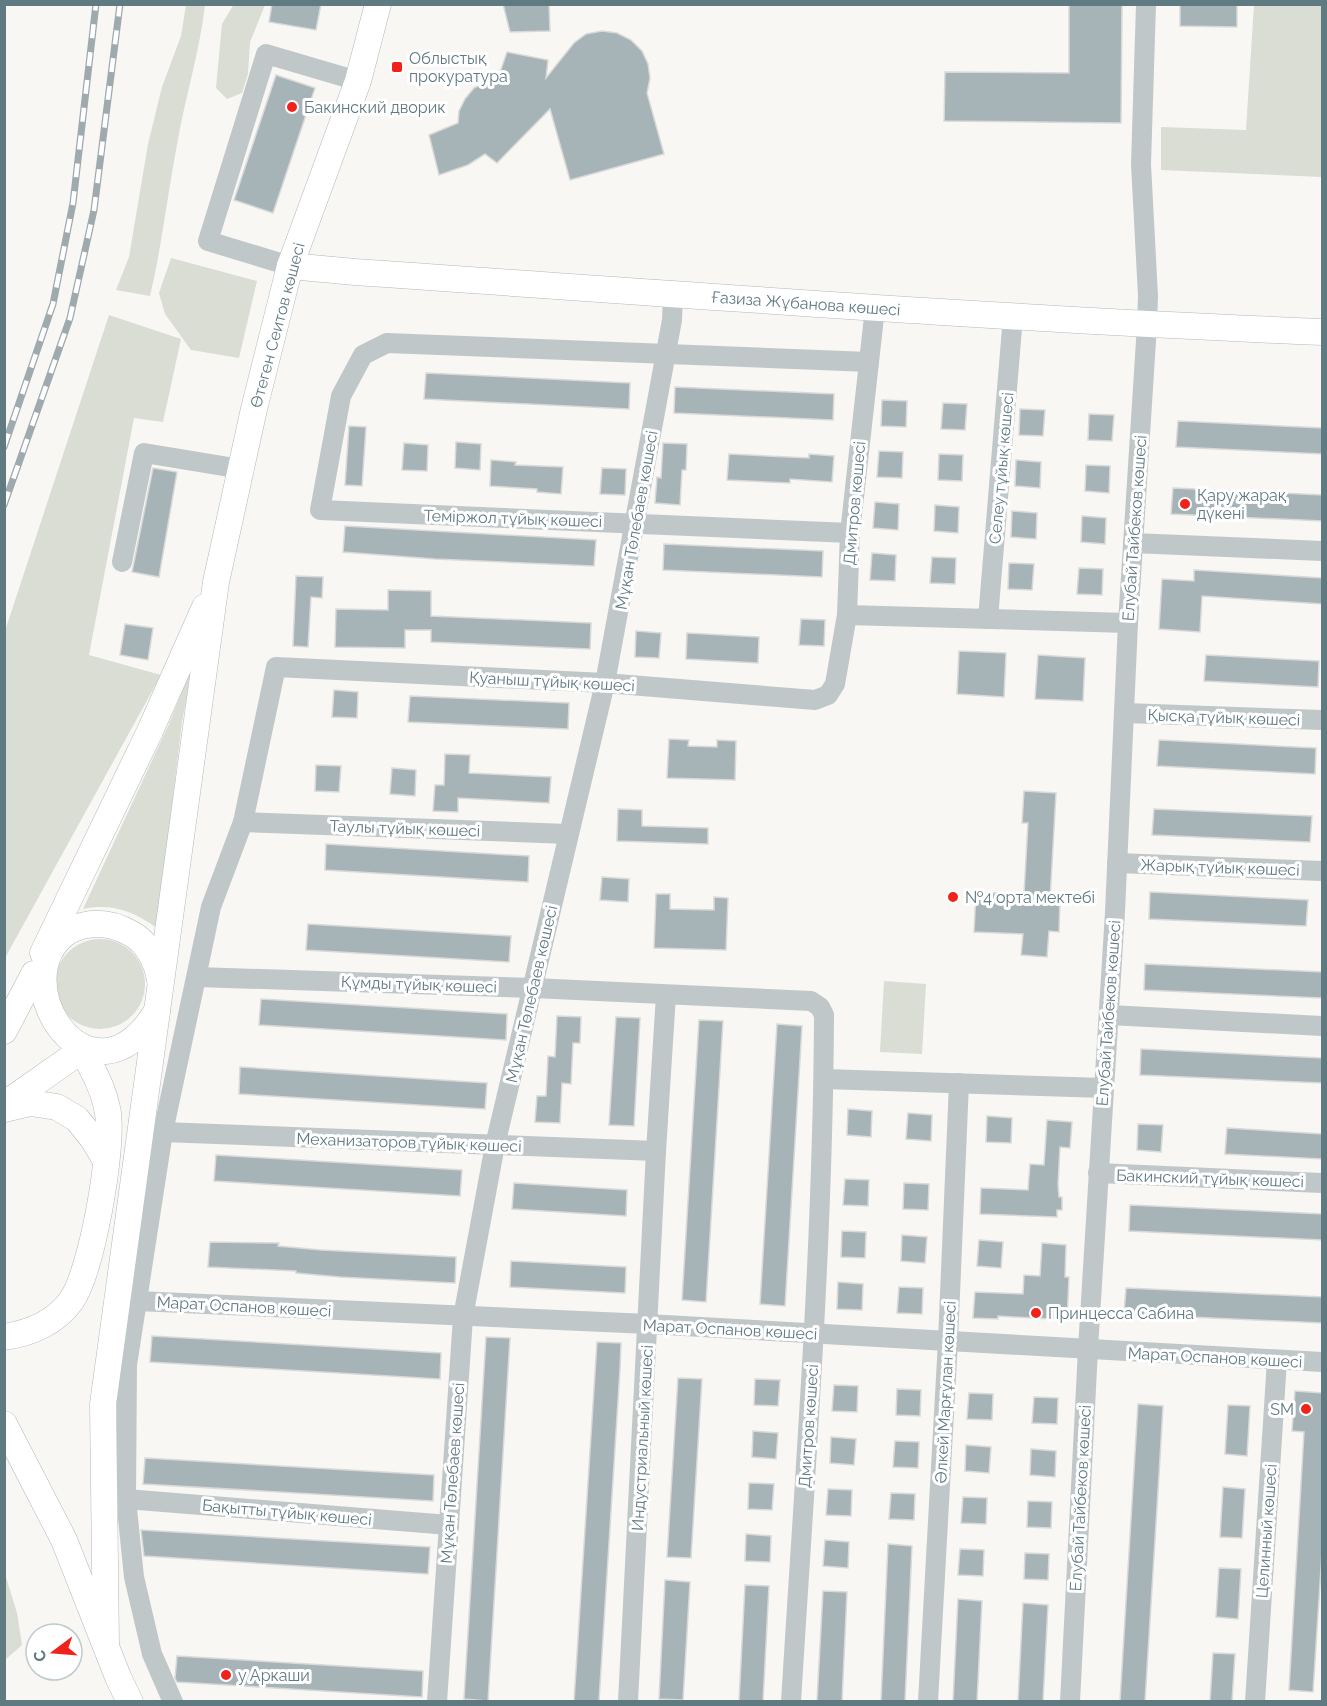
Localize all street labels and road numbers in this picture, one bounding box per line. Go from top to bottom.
street label: Өтеген Сеитов көшесі [246,241,309,410]
street label: Ғазиза Жұбанова көшесі [711,287,901,320]
street label: Селеу тұйық көшесі [985,391,1018,545]
street label: Мұқан Төлебаев көшесі [611,429,662,611]
street label: Елубай Тайбеков көшесі [1119,434,1150,622]
street label: Дмитров көшесі [840,440,869,566]
street label: Теміржол тұйық көшесі [423,506,603,531]
street label: Қуаныш тұйық көшесі [469,668,635,695]
street label: Қысқа тұйық көшесі [1147,705,1301,730]
street label: Таулы тұйық көшесі [329,816,481,841]
street label: Жарық тұйық көшесі [1140,855,1300,880]
street label: Мұқан Төлебаев көшесі [502,904,561,1085]
street label: Елубай Тайбеков көшесі [1093,919,1124,1107]
street label: Құмды тұйық көшесі [341,972,497,997]
street label: Механизаторов тұйық көшесі [296,1129,522,1156]
street label: Бакинский тұйық көшесі [1116,1166,1304,1191]
street label: Марат Оспанов көшесі [156,1292,332,1321]
street label: Әлкей Марғұлан көшесі [931,1300,960,1484]
street label: Марат Оспанов көшесі [642,1315,818,1344]
street label: Марат Оспанов көшесі [1127,1343,1303,1372]
street label: Индустриальный көшесі [628,1345,657,1531]
street label: Дмитров көшесі [795,1363,822,1489]
street label: Мұқан Төлебаев көшесі [437,1382,468,1564]
street label: Елубай Тайбеков көшесі [1066,1404,1095,1592]
street label: Целинный көшесі [1252,1463,1281,1599]
street label: Бақытты тұйық көшесі [201,1496,373,1529]

